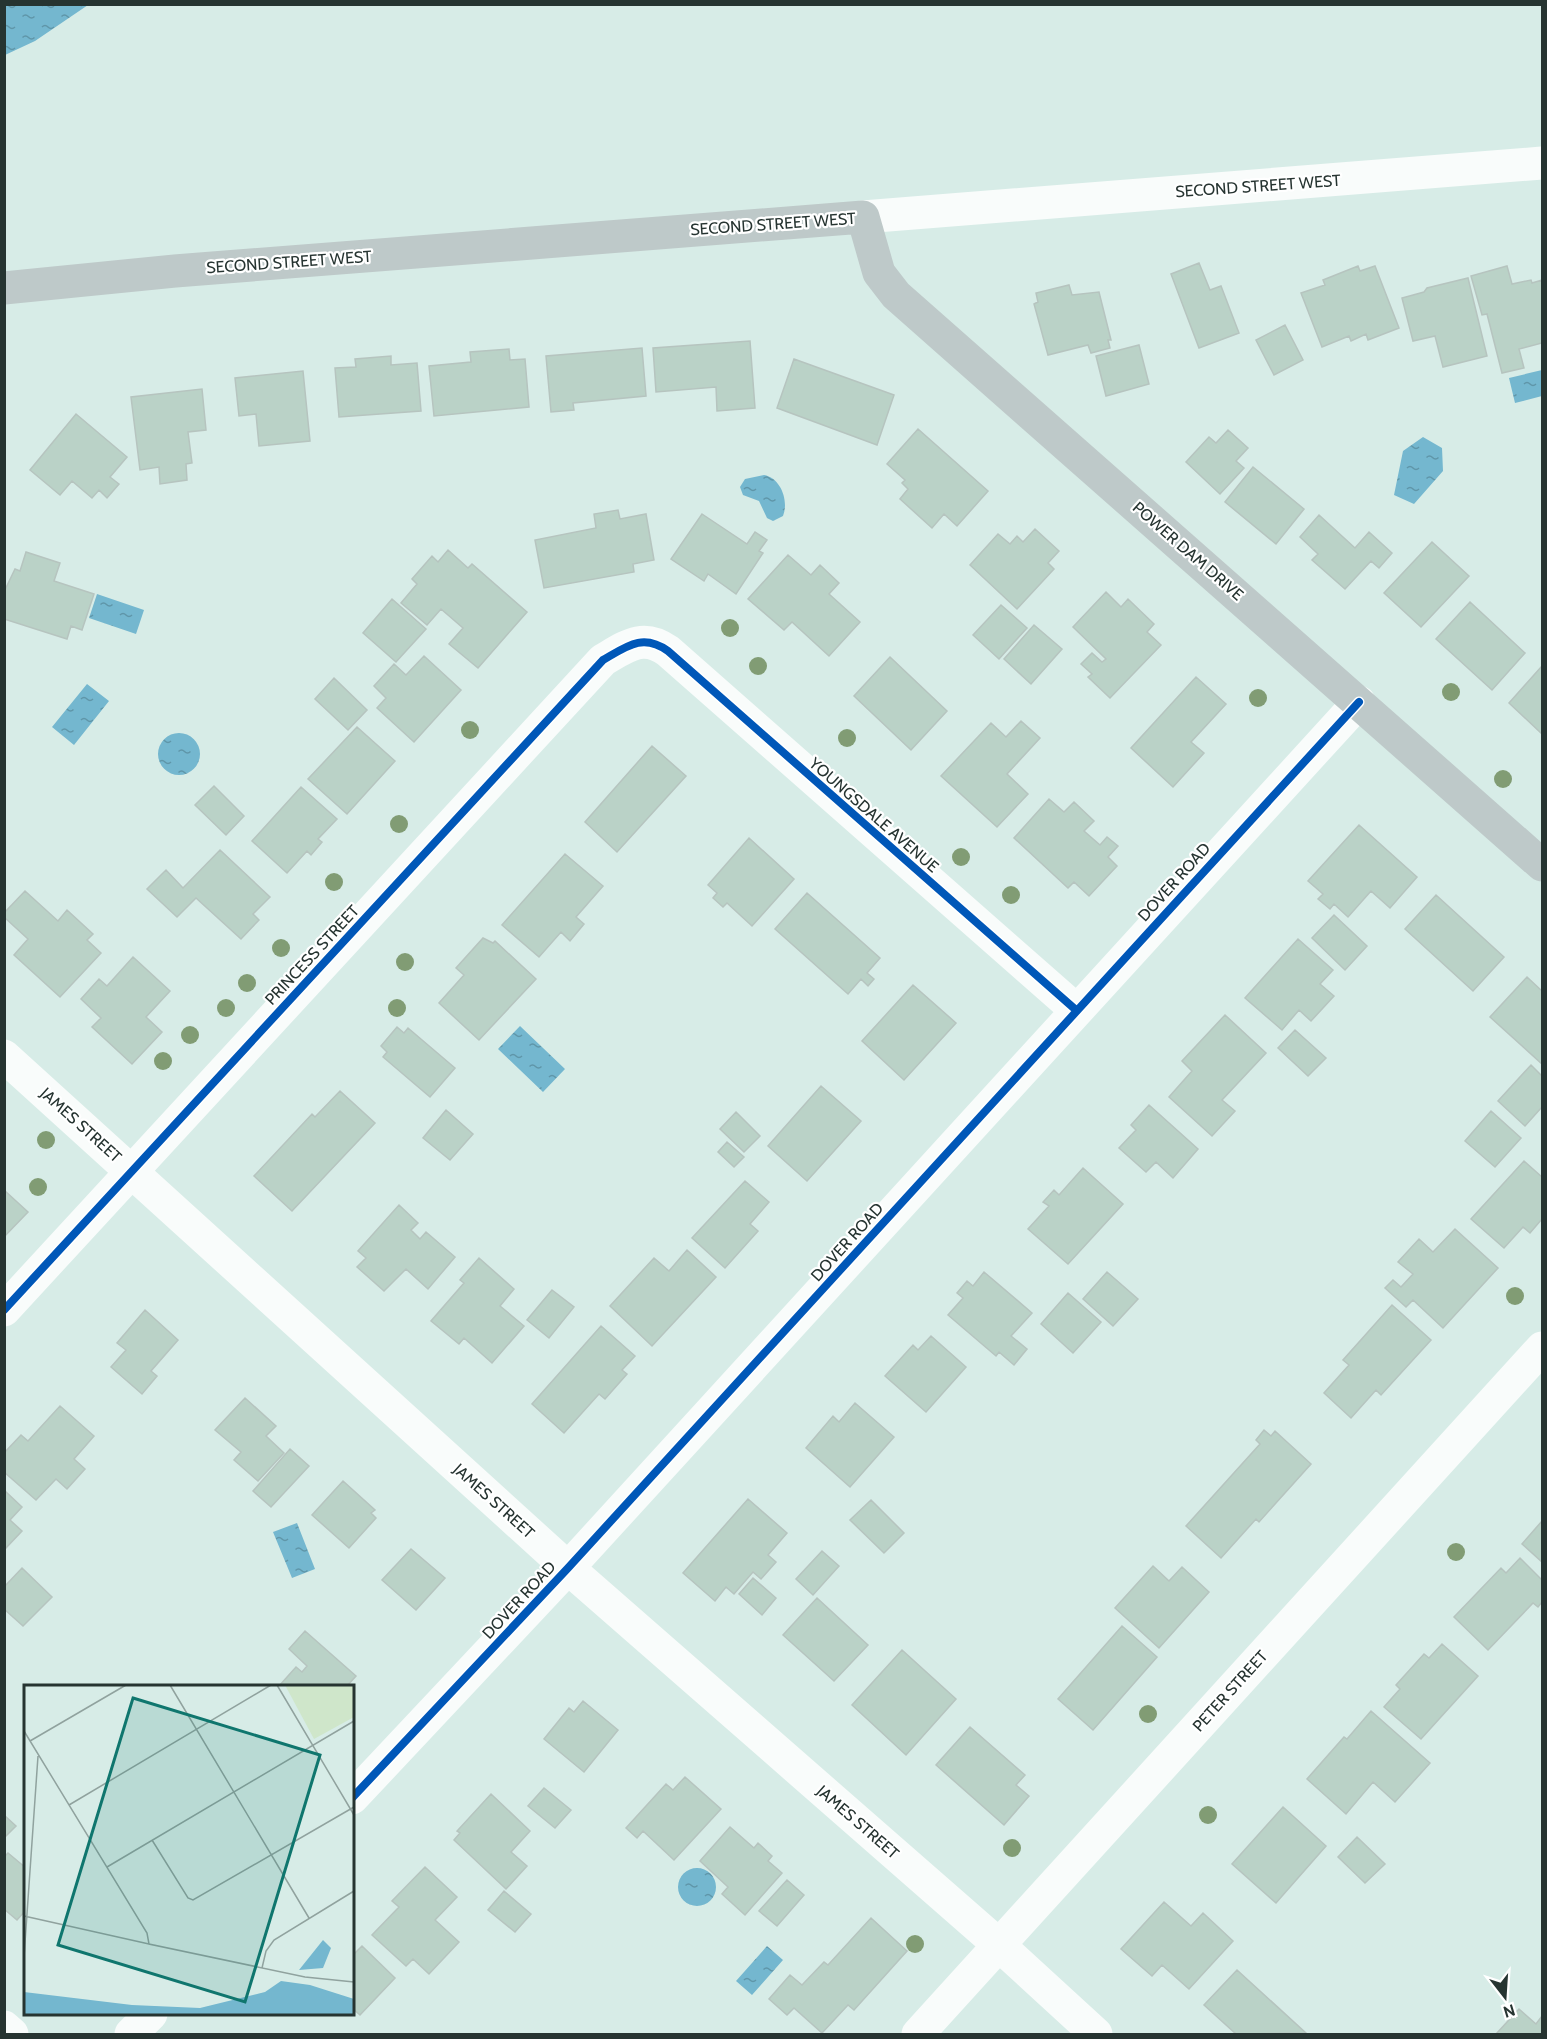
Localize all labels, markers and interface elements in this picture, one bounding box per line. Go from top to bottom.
street label: SECOND STREET WEST [1175,171,1342,201]
street label: SECOND STREET WEST [690,209,857,239]
street label: SECOND STREET WEST [206,247,373,277]
street label: POWER DAM DRIVE [1129,498,1247,604]
street label: YOUNGSDALE AVENUE [805,753,943,876]
street label: DOVER ROAD [1134,839,1214,925]
street label: PRINCESS STREET [261,901,363,1009]
street label: JAMES STREET [36,1083,126,1167]
street label: DOVER ROAD [807,1199,887,1285]
street label: JAMES STREET [449,1459,539,1543]
street label: DOVER ROAD [478,1557,560,1643]
street label: PETER STREET [1189,1646,1272,1735]
inset map [24,1685,354,2015]
street label: JAMES STREET [812,1781,903,1863]
north arrow [1475,1967,1535,2027]
text: N [1501,2000,1517,2022]

